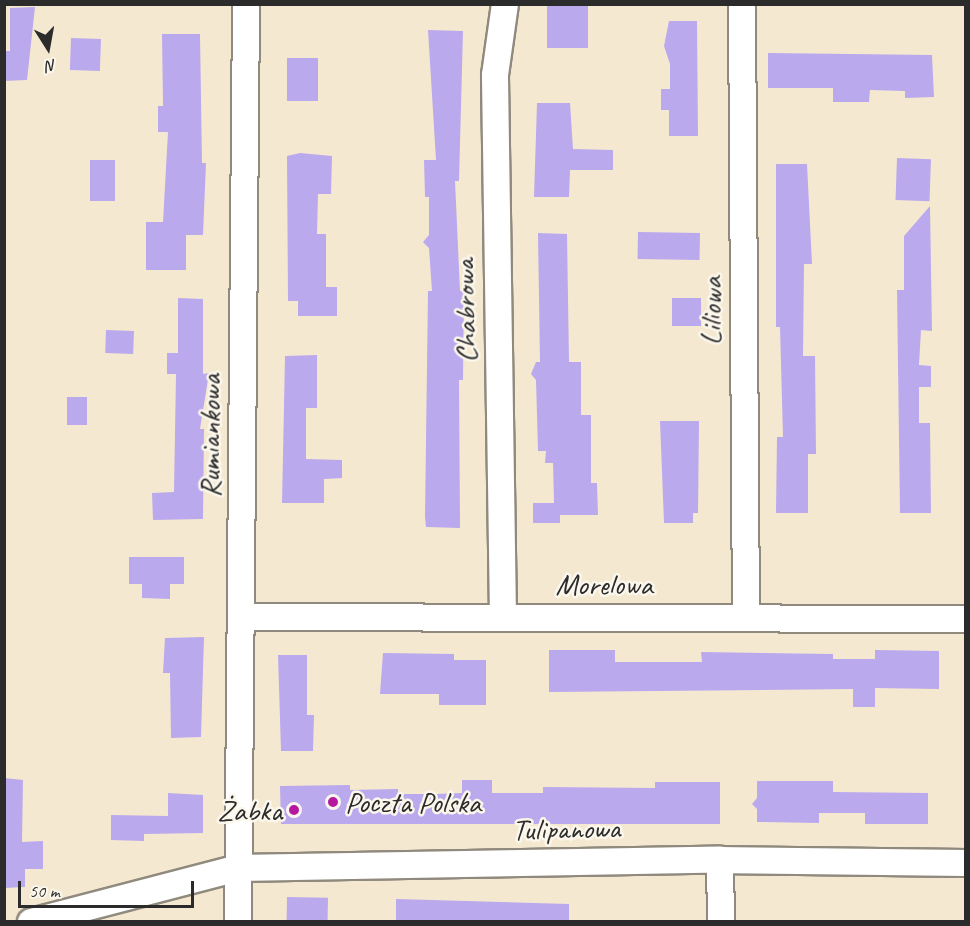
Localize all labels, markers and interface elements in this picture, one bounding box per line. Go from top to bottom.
north arrow [18,18,78,78]
text: N [45,55,58,76]
street label: Chabrowa [446,259,484,363]
street label: Liliowa [693,277,729,345]
street label: Rumiankowa [192,374,228,498]
street label: Morelowa [555,566,653,602]
place label: Poczta Polska [345,784,480,820]
place label: Żabka [217,792,282,828]
marker: Poczta Polska [326,795,340,809]
marker: Żabka [287,803,301,817]
street label: Tulipanowa [512,810,620,848]
scale bar [21,869,196,907]
text: 50 m [29,880,60,902]

